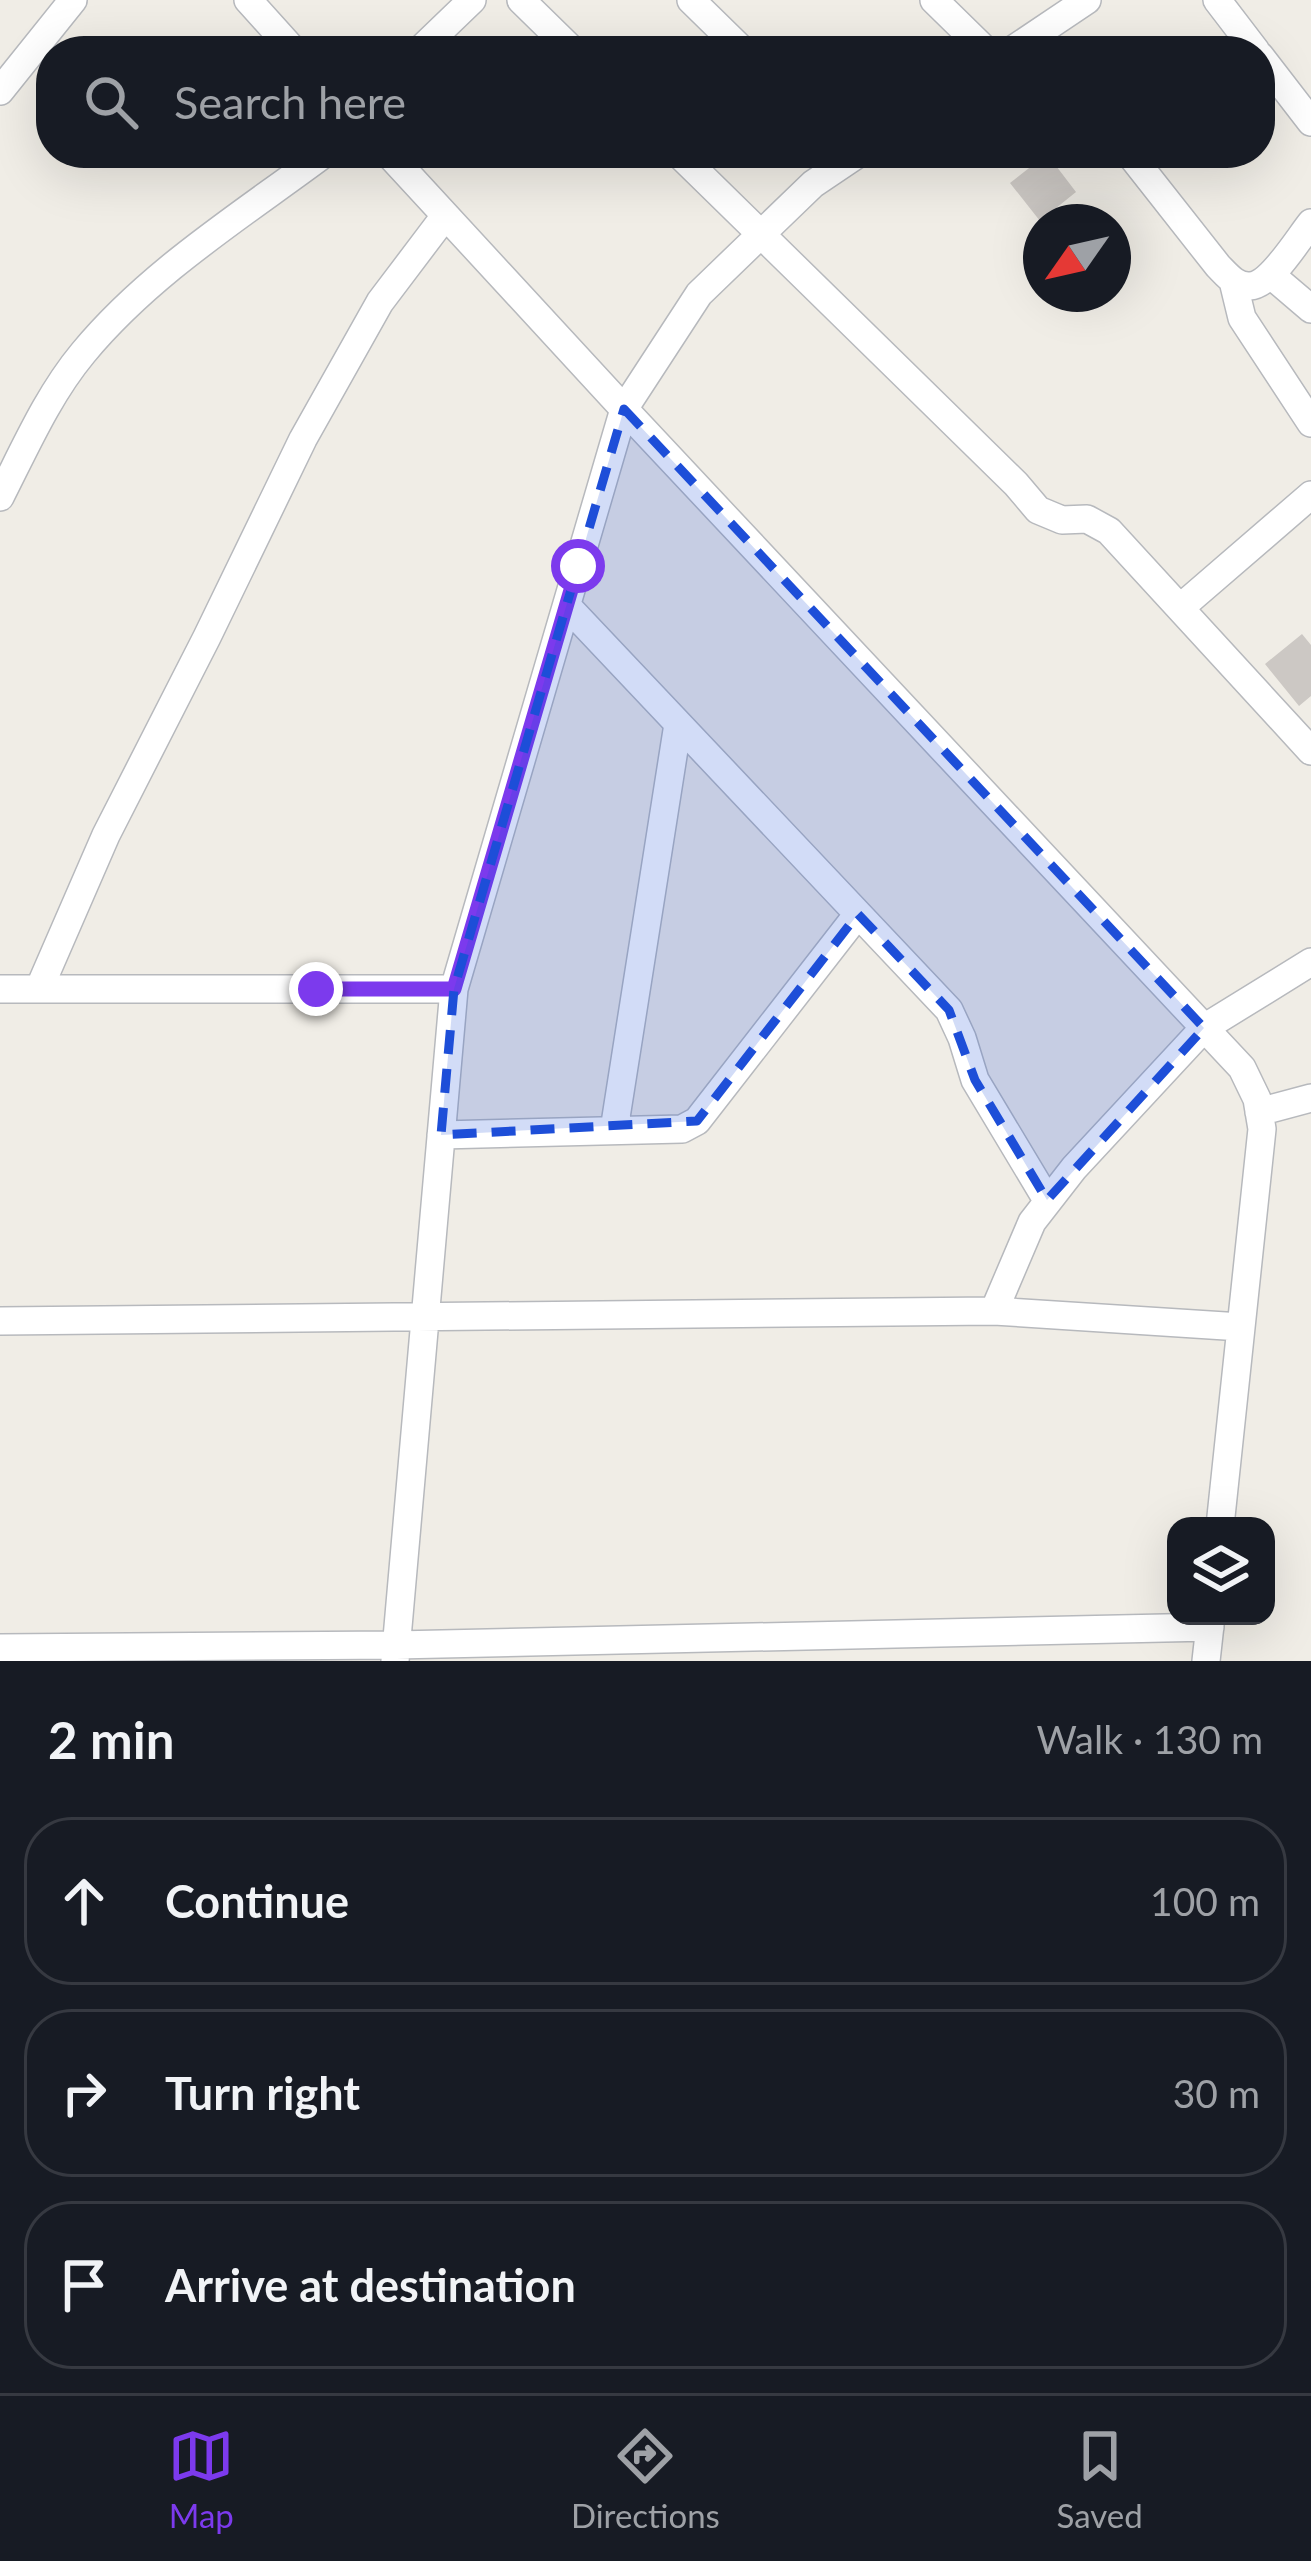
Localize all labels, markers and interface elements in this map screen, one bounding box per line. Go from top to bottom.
search box [36,36,1275,168]
icon: search [78,69,144,135]
text: Search here [174,75,406,129]
north arrow [1023,204,1131,312]
route start [551,539,605,593]
route end [289,962,343,1016]
map controls [1167,1517,1275,1625]
button: layers [1167,1517,1275,1625]
text: 2 min [48,1709,174,1770]
text: Walk · 130 m [1036,1716,1263,1762]
icon: ahead [51,1868,117,1934]
text: Continue [165,1874,349,1928]
text: 100 m [1150,1878,1260,1924]
icon: right [51,2060,117,2126]
text: Turn right [165,2066,360,2120]
text: 30 m [1173,2070,1260,2116]
icon: arrive [51,2252,117,2318]
text: Arrive at destination [165,2258,576,2312]
tab: Map [168,2423,234,2535]
tab: Directions [571,2423,720,2535]
tab: Saved [1056,2423,1143,2535]

